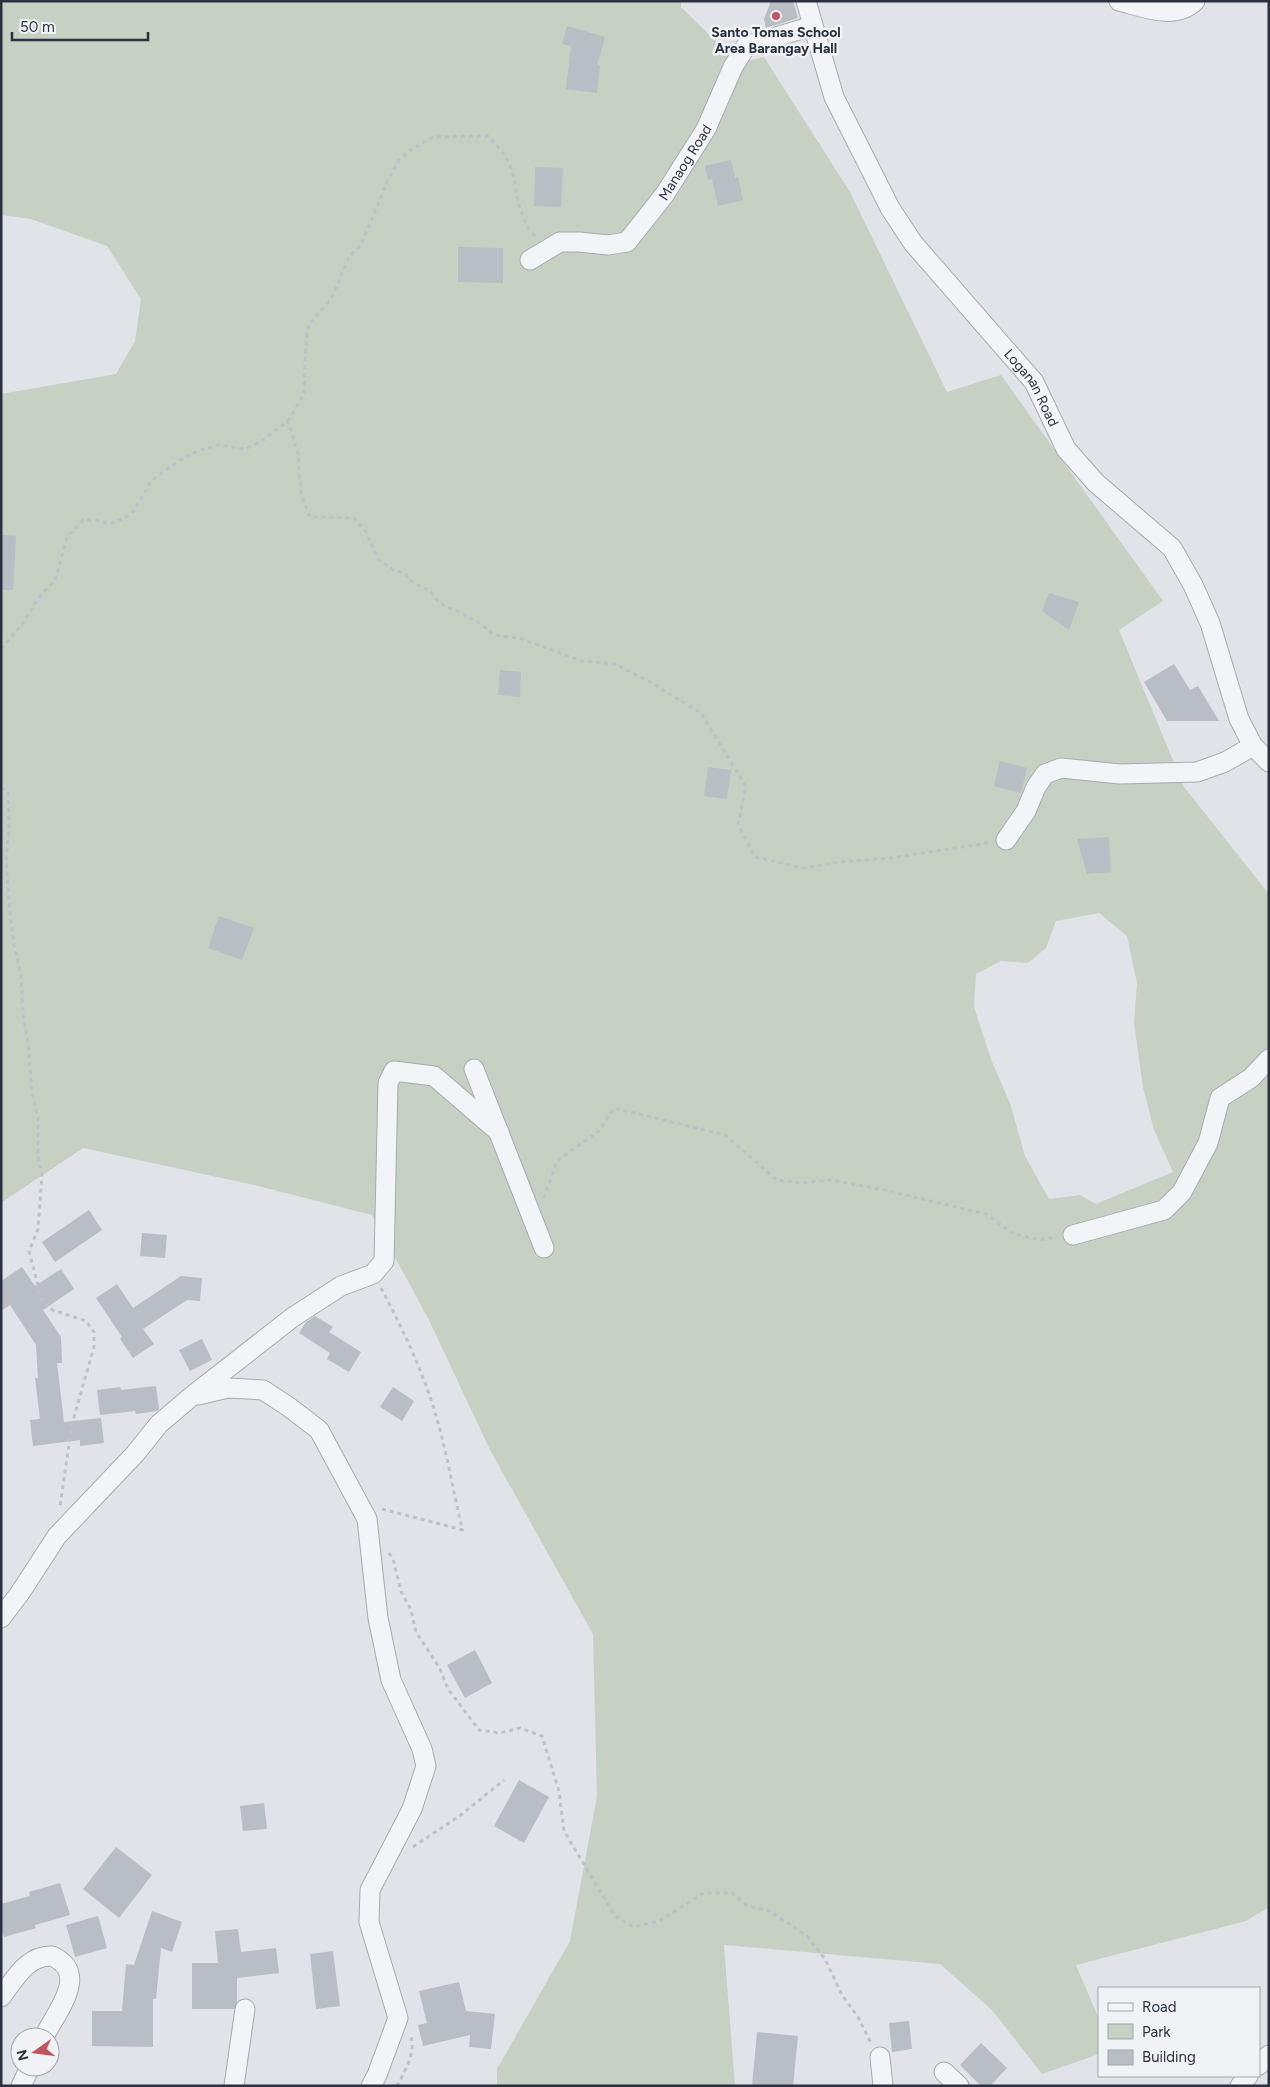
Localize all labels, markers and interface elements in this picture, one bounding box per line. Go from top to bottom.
scale bar [12,10,149,42]
marker: Santo Tomas School Area Barangay Hall [770,10,782,22]
text: 50 m [20,18,55,36]
place label: Santo Tomas School Area Barangay Hall [711,24,841,57]
street label: Manaog Road [655,121,715,203]
street label: Loganan Road [1001,345,1062,429]
legend [1098,1987,1260,2077]
text: Road [1142,1998,1177,2016]
text: Park [1142,2023,1171,2041]
north arrow [10,2027,60,2077]
text: N [13,2048,32,2062]
text: Building [1142,2048,1196,2066]

